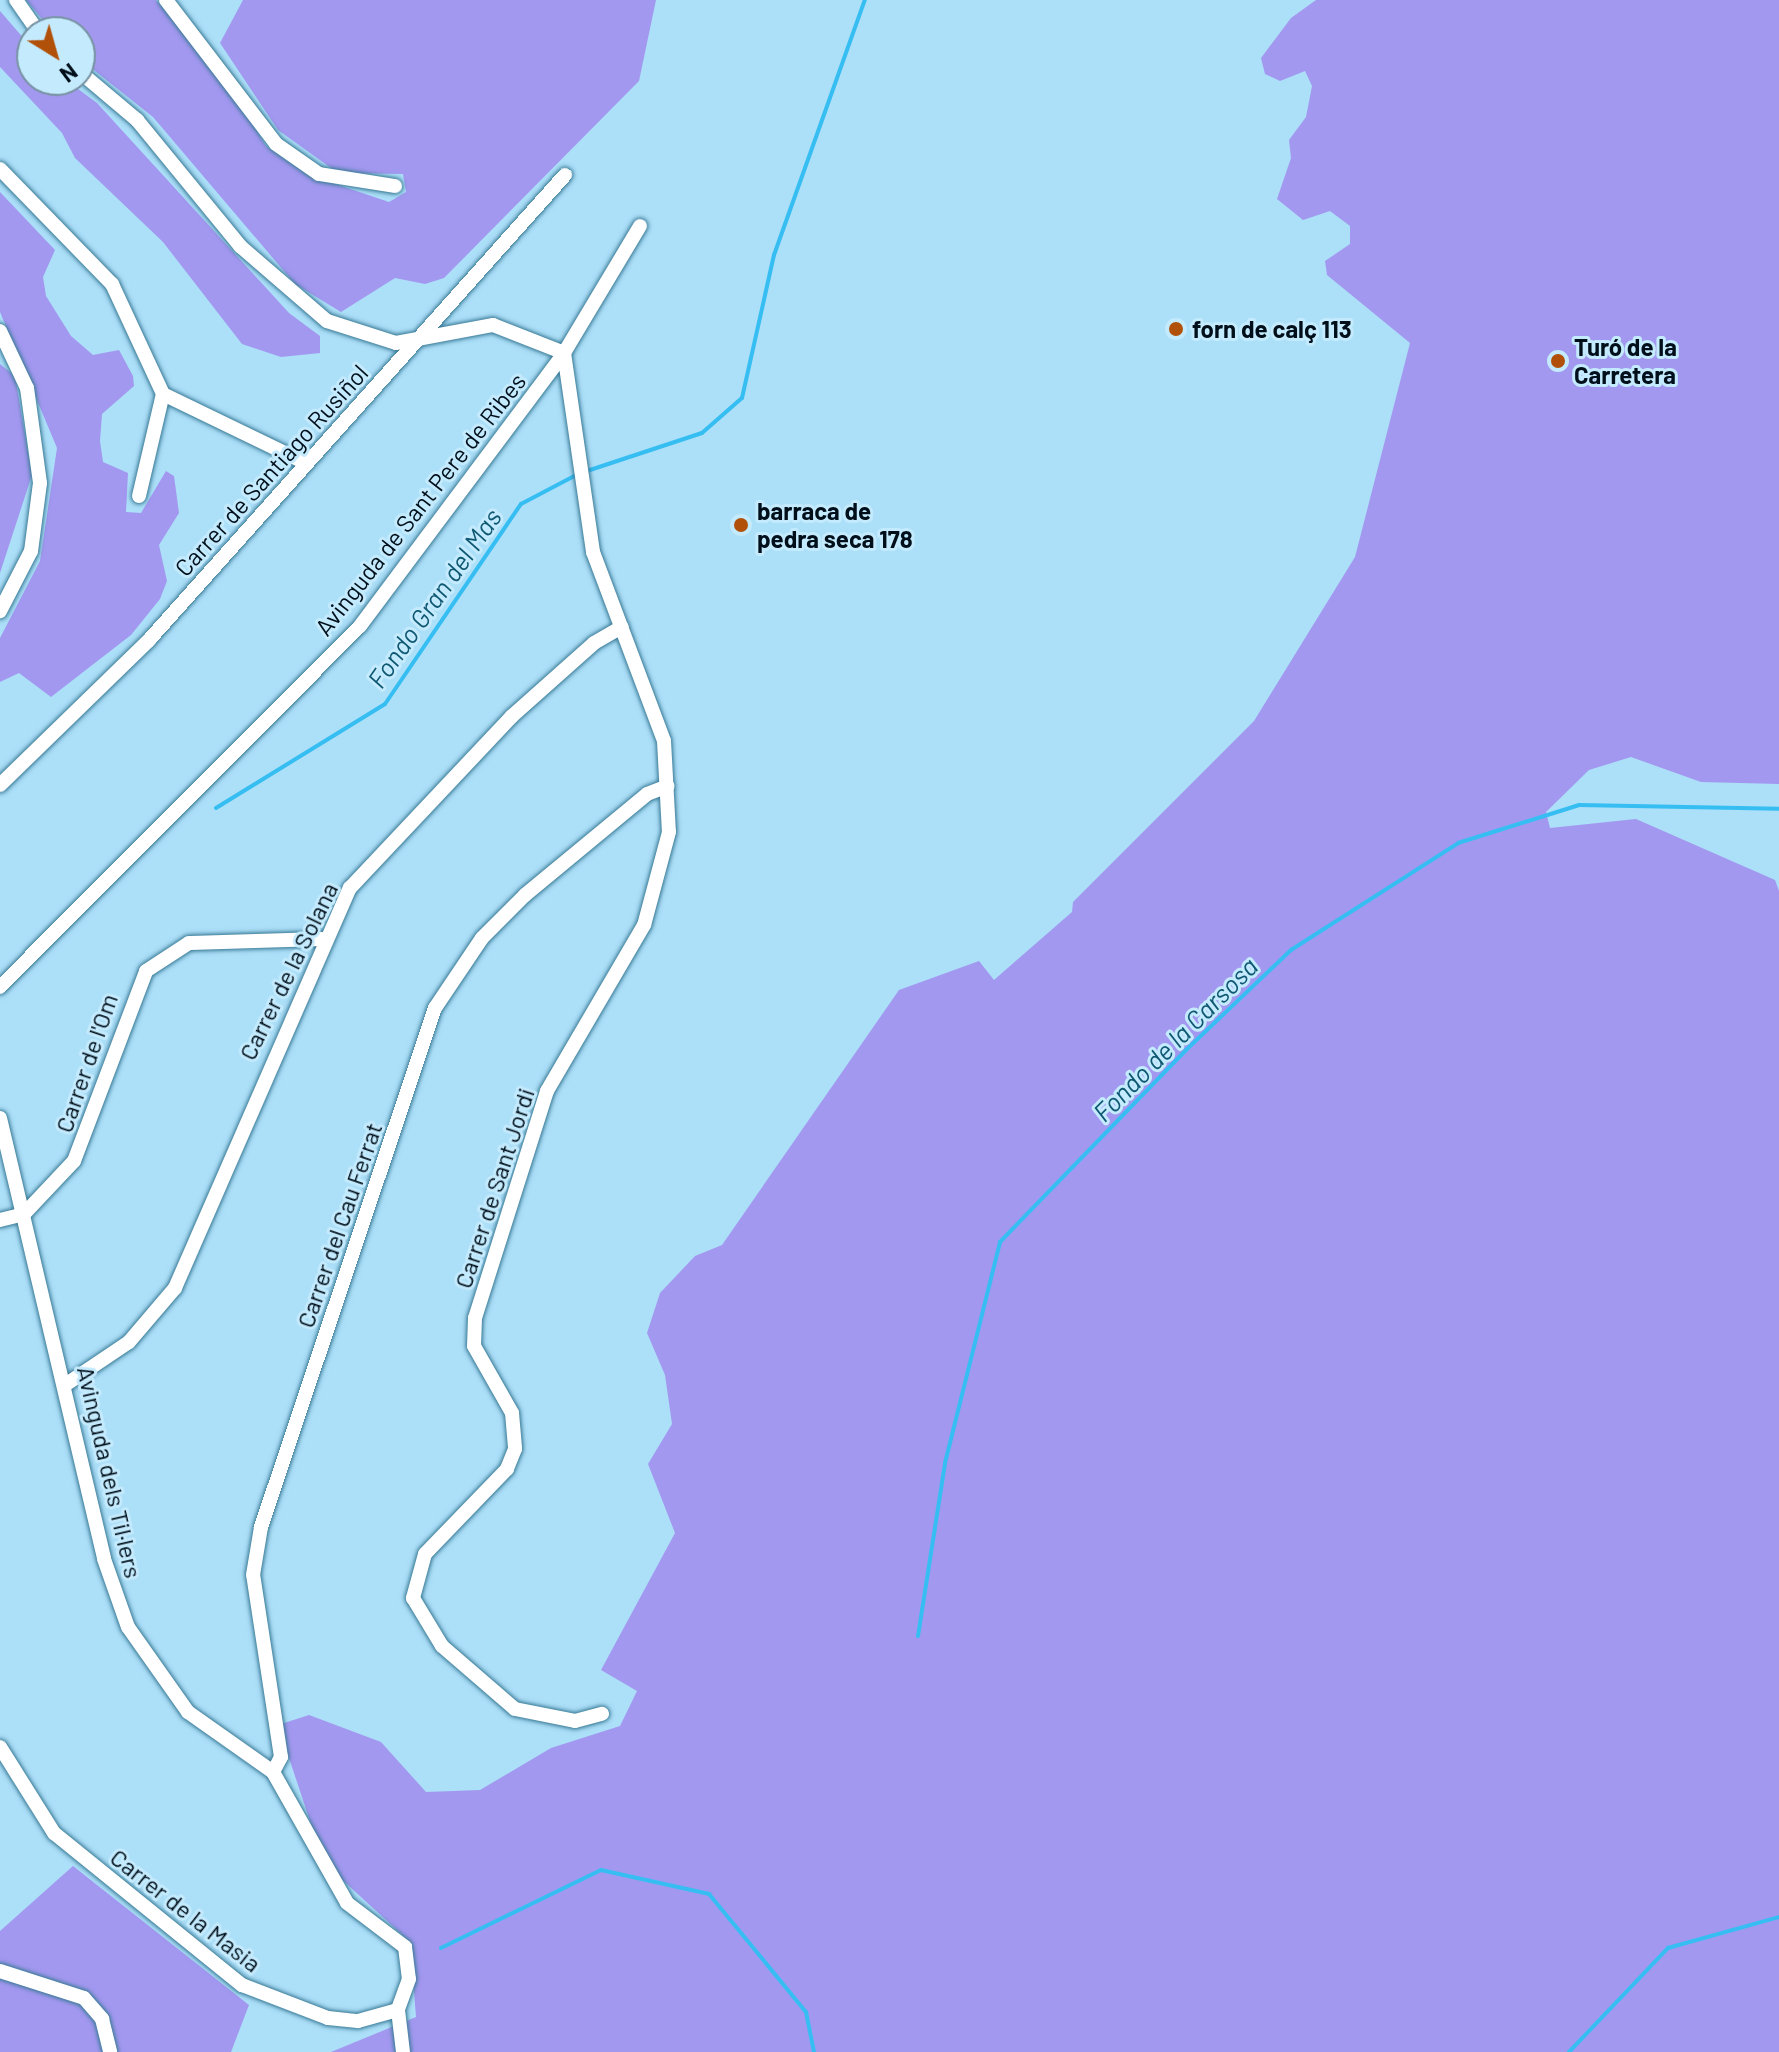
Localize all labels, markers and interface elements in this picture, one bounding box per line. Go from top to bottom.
north arrow [16,16,96,96]
text: N [56,59,83,88]
place label: forn de calç 113 [1192,315,1352,343]
marker: forn de calç 113 [1167,320,1185,338]
place label: Turó de la Carretera [1574,333,1677,389]
marker: Turó de la Carretera [1549,352,1567,370]
street label: Carrer de Santiago Rusiñol [168,358,374,582]
street label: Avinguda de Sant Pere de Ribes [309,367,531,641]
place label: barraca de pedra seca 178 [757,497,913,553]
water label: Fondo Gran del Mas [361,502,507,694]
marker: barraca de pedra seca 178 [732,516,750,534]
street label: Carrer de la Solana [233,878,343,1064]
water label: Fondo de la Carsosa [1086,950,1264,1128]
street label: Carrer de l'Om [49,990,123,1136]
street label: Carrer de Sant Jordi [448,1084,540,1292]
street label: Carrer del Cau Ferrat [290,1119,388,1331]
street label: Avinguda dels Til·lers [72,1363,148,1581]
street label: Carrer de la Masia [105,1842,267,1978]

